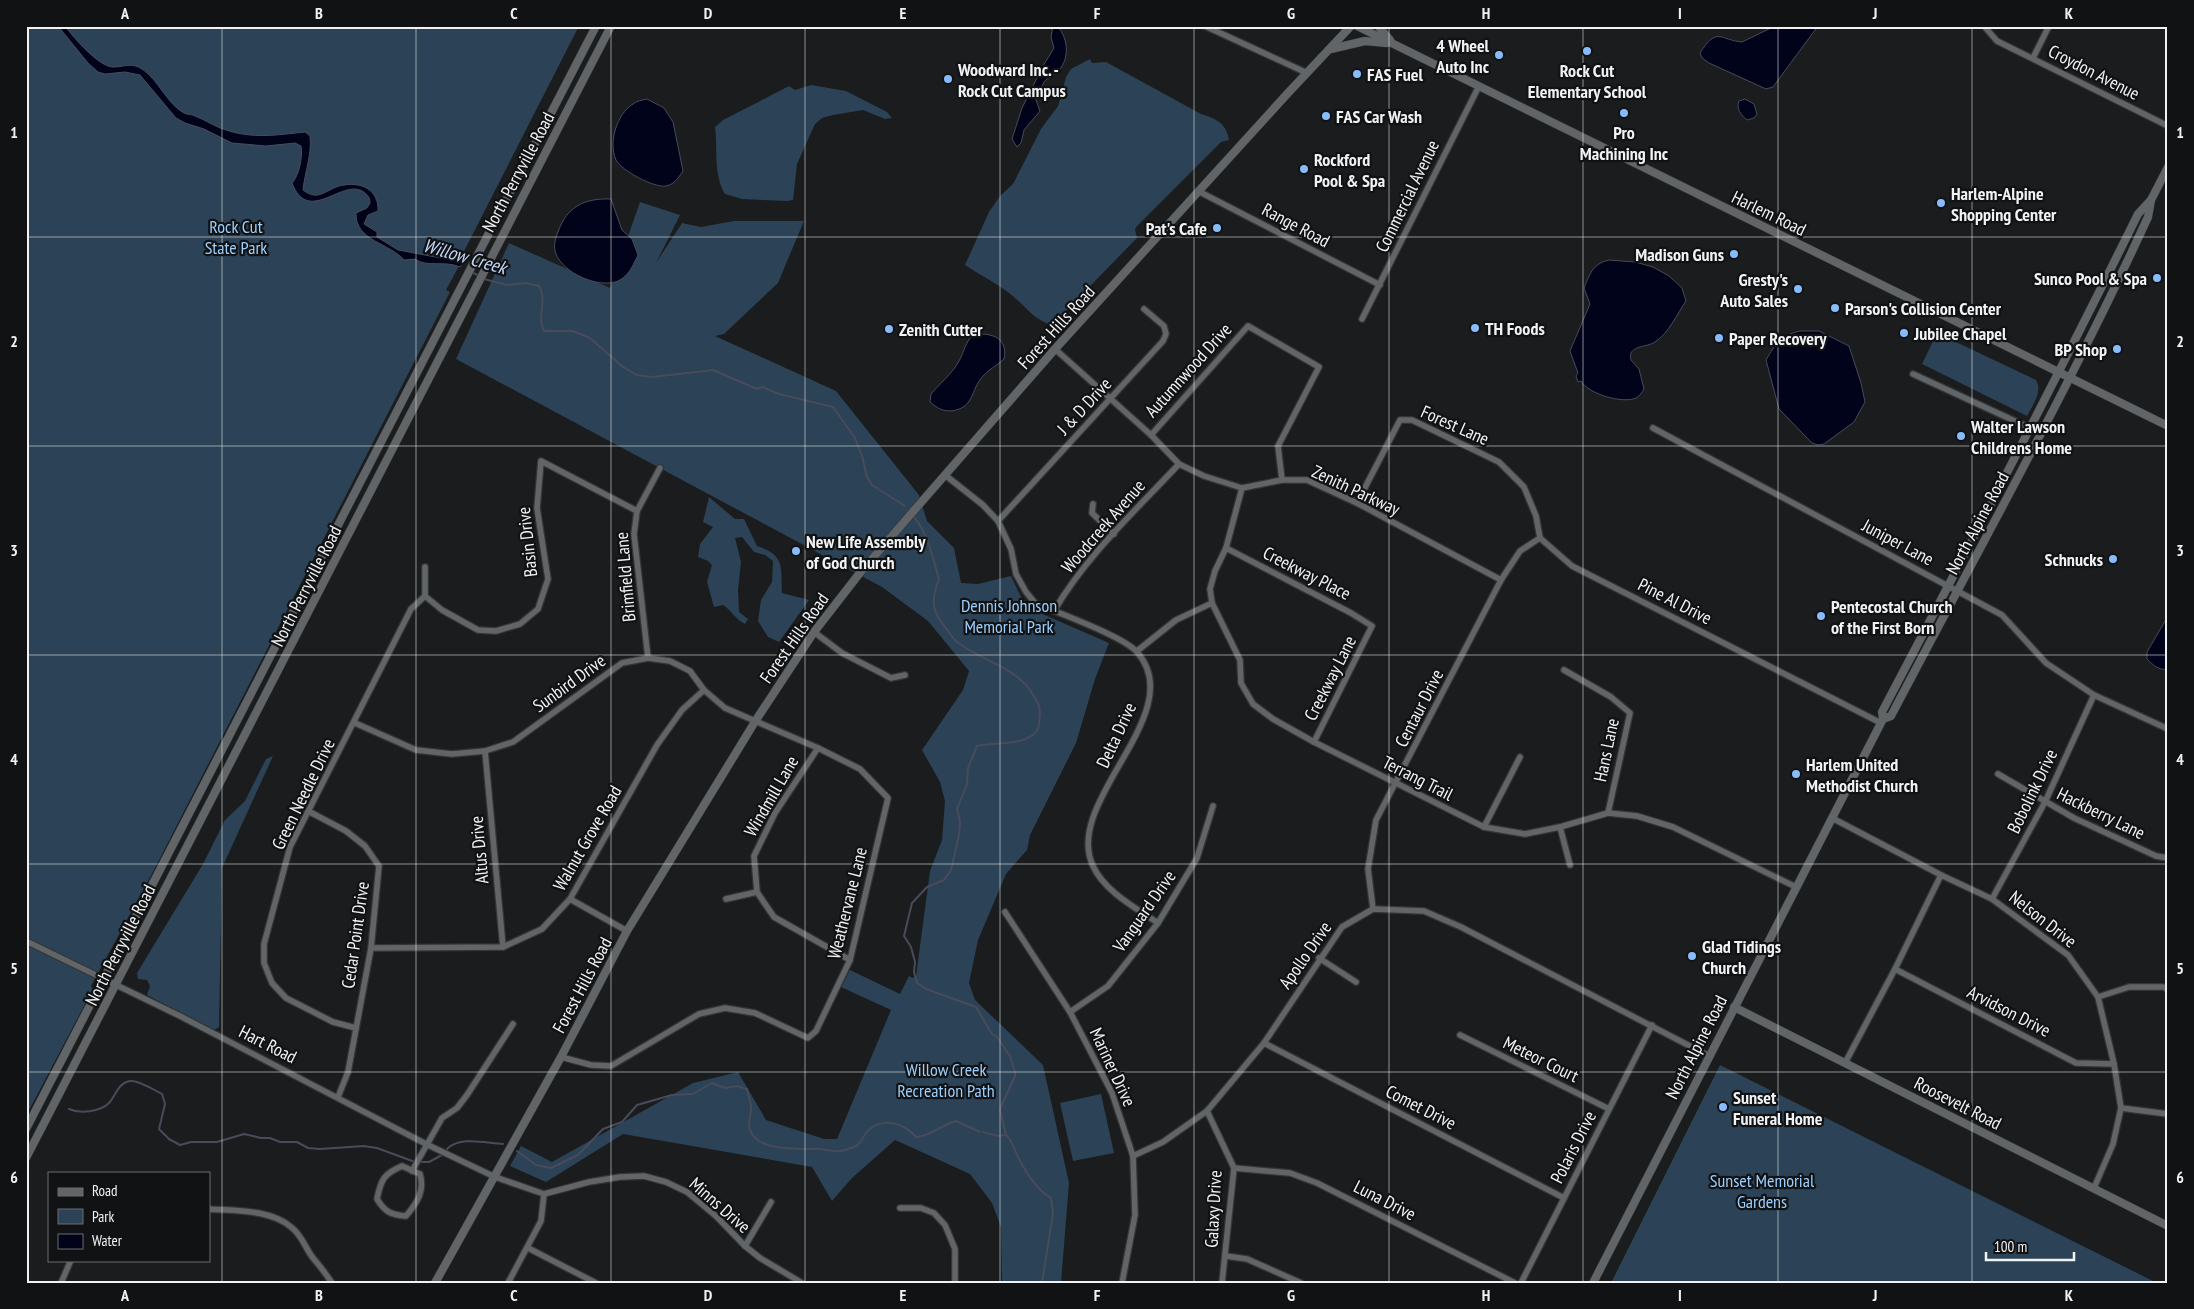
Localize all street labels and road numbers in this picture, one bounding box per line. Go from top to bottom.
street label: Croydon Avenue [2044,39,2144,105]
street label: North Perryville Road [477,108,559,236]
street label: Commercial Avenue [1370,136,1444,256]
street label: Harlem Road [1728,185,1810,241]
street label: Range Road [1258,198,1334,252]
street label: Forest Hills Road [1012,280,1100,374]
street label: Autumnwood Drive [1140,318,1236,422]
street label: J & D Drive [1051,373,1116,440]
street label: Forest Lane [1417,400,1493,450]
street label: Zenith Parkway [1308,460,1404,520]
street label: North Alpine Road [1940,468,2014,578]
street label: Woodcreek Avenue [1056,475,1150,577]
street label: Basin Drive [512,506,542,578]
street label: Juniper Lane [1857,513,1938,570]
street label: North Perryville Road [266,522,346,650]
street label: Brimfield Lane [610,531,640,623]
street label: Creekway Place [1259,541,1355,605]
street label: Pine Al Drive [1634,573,1716,629]
street label: Forest Hills Road [754,588,834,688]
street label: Creekway Lane [1299,632,1361,724]
street label: Sunbird Drive [528,649,610,717]
street label: Centaur Drive [1390,665,1448,751]
street label: Delta Drive [1091,699,1141,771]
street label: Hans Lane [1588,716,1624,784]
street label: Green Needle Drive [266,735,340,853]
street label: Bobolink Drive [2002,745,2062,837]
street label: Terrang Trail [1379,750,1458,806]
street label: Windmill Lane [739,752,803,840]
street label: Walnut Grove Road [548,781,626,895]
street label: Hackberry Lane [2053,782,2149,844]
street label: Altus Drive [465,815,493,885]
street label: Weathervane Lane [822,845,872,961]
street label: Vanguard Drive [1107,866,1181,957]
street label: Cedar Point Drive [336,880,374,990]
street label: North Perryville Road [80,881,160,1009]
street label: Nelson Drive [2005,885,2081,953]
street label: Apollo Drive [1274,917,1336,993]
street label: Forest Hills Road [547,933,617,1037]
street label: Arvidson Drive [1963,980,2055,1042]
street label: North Alpine Road [1660,991,1732,1103]
street label: Hart Road [235,1020,301,1068]
street label: Mariner Drive [1085,1024,1141,1110]
street label: Meteor Court [1499,1031,1583,1087]
street label: Roosevelt Road [1911,1071,2005,1135]
street label: Comet Drive [1382,1079,1460,1135]
street label: Polaris Drive [1545,1107,1601,1187]
street label: Galaxy Drive [1199,1170,1227,1248]
street label: Minns Drive [685,1172,755,1238]
street label: Luna Drive [1350,1175,1420,1225]

